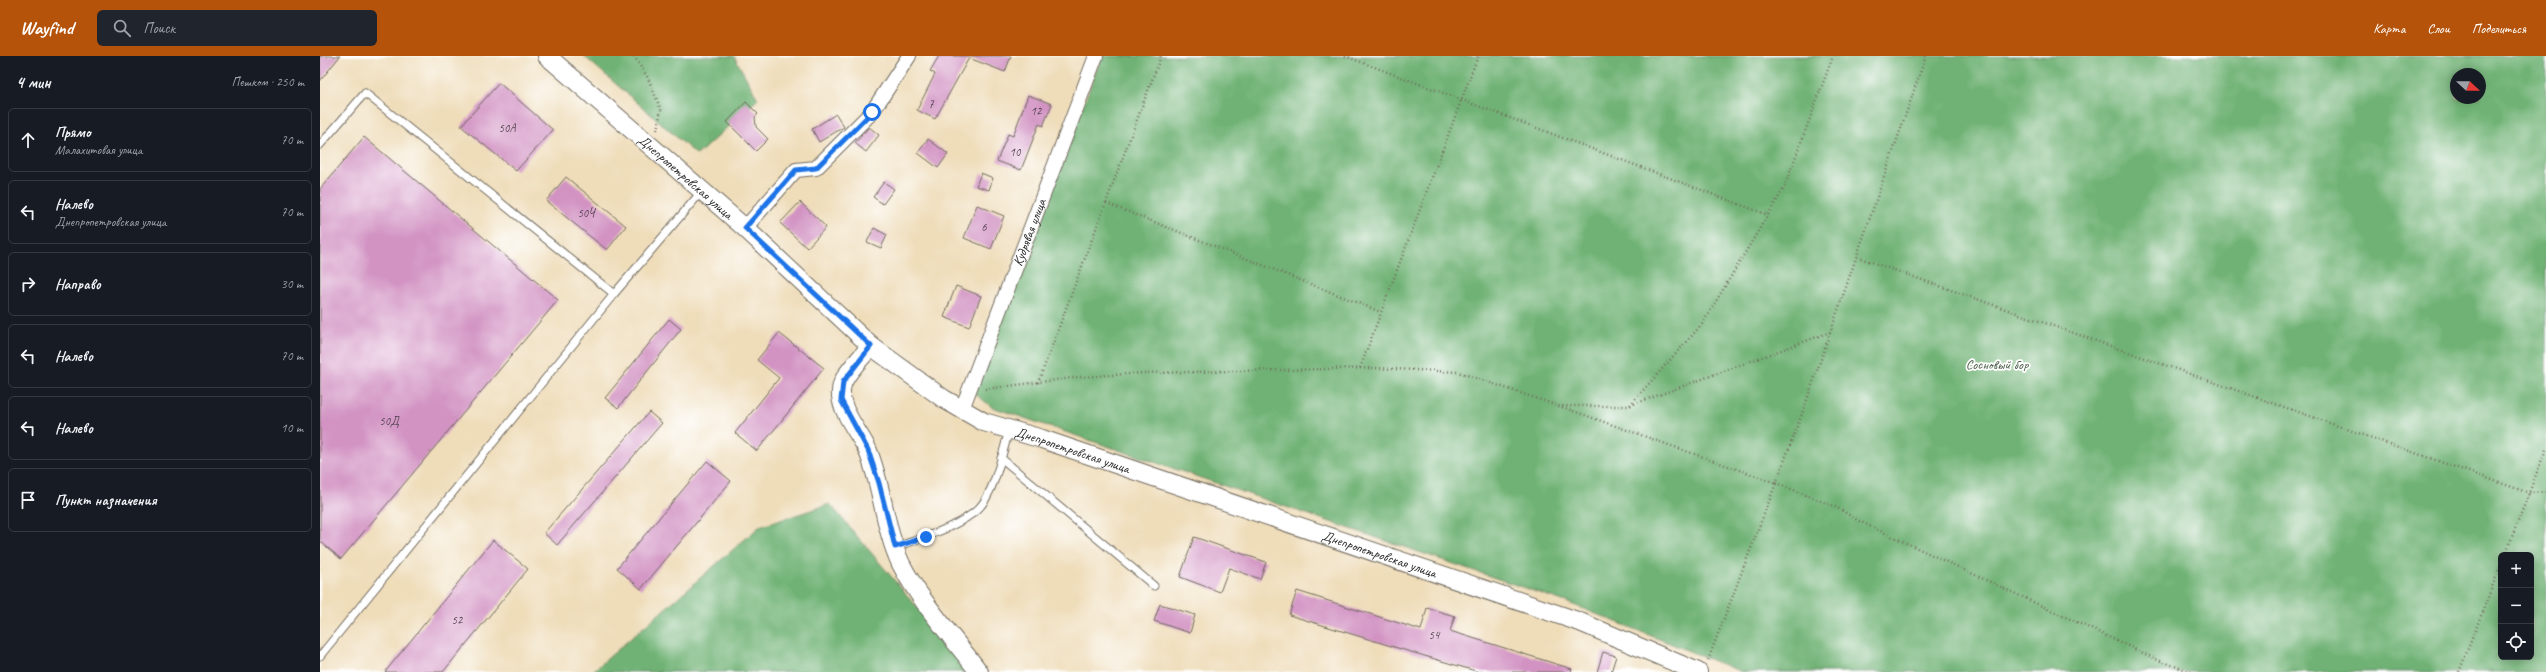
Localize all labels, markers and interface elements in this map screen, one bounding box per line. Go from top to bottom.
search box [97,10,377,46]
text: Wayfind [20,16,73,40]
icon: search [111,17,133,39]
text: Поиск [143,19,175,38]
text: Карта [2373,20,2405,37]
text: Слои [2427,20,2450,37]
text: Поделиться [2472,20,2526,37]
north arrow [2450,68,2486,104]
text: 4 мин [16,72,51,93]
text: Пешком · 250 m [231,74,304,90]
house number: 7 [928,96,934,112]
route start [863,103,881,121]
house number: 12 [1031,103,1043,119]
house number: 50А [499,120,516,136]
text: Прямо [55,123,91,142]
icon: ahead [17,129,39,151]
street label: Днепропетровская улица [635,131,738,223]
text: 70 m [281,132,303,148]
text: Малахитовая улица [55,142,142,158]
house number: 10 [1010,144,1022,160]
text: Налево [55,195,93,214]
street label: Кудрявая улица [1009,196,1050,268]
icon: left [17,201,39,223]
text: 70 m [281,204,303,220]
house number: 50Ч [577,205,596,221]
text: Днепропетровская улица [55,214,166,230]
house number: 6 [981,219,987,235]
icon: right [17,273,39,295]
text: Направо [55,275,101,294]
text: 30 m [281,276,303,292]
icon: left [17,345,39,367]
text: Налево [55,347,93,366]
text: 70 m [281,348,303,364]
park label: Сосновый бор [1966,356,2029,373]
house number: 50Д [379,413,400,429]
icon: left [17,417,39,439]
text: Налево [55,419,93,438]
text: 10 m [281,420,303,436]
street label: Днепропетровская улица [1013,423,1133,477]
icon: arrive [17,489,39,511]
text: Пункт назначения [55,491,157,510]
street label: Днепропетровская улица [1320,526,1440,582]
route end [917,528,935,546]
map controls [2498,552,2534,660]
button: + [2498,552,2534,588]
button: − [2498,588,2534,624]
house number: 52 [452,612,464,628]
button: locate [2498,624,2534,660]
house number: 54 [1429,627,1441,643]

